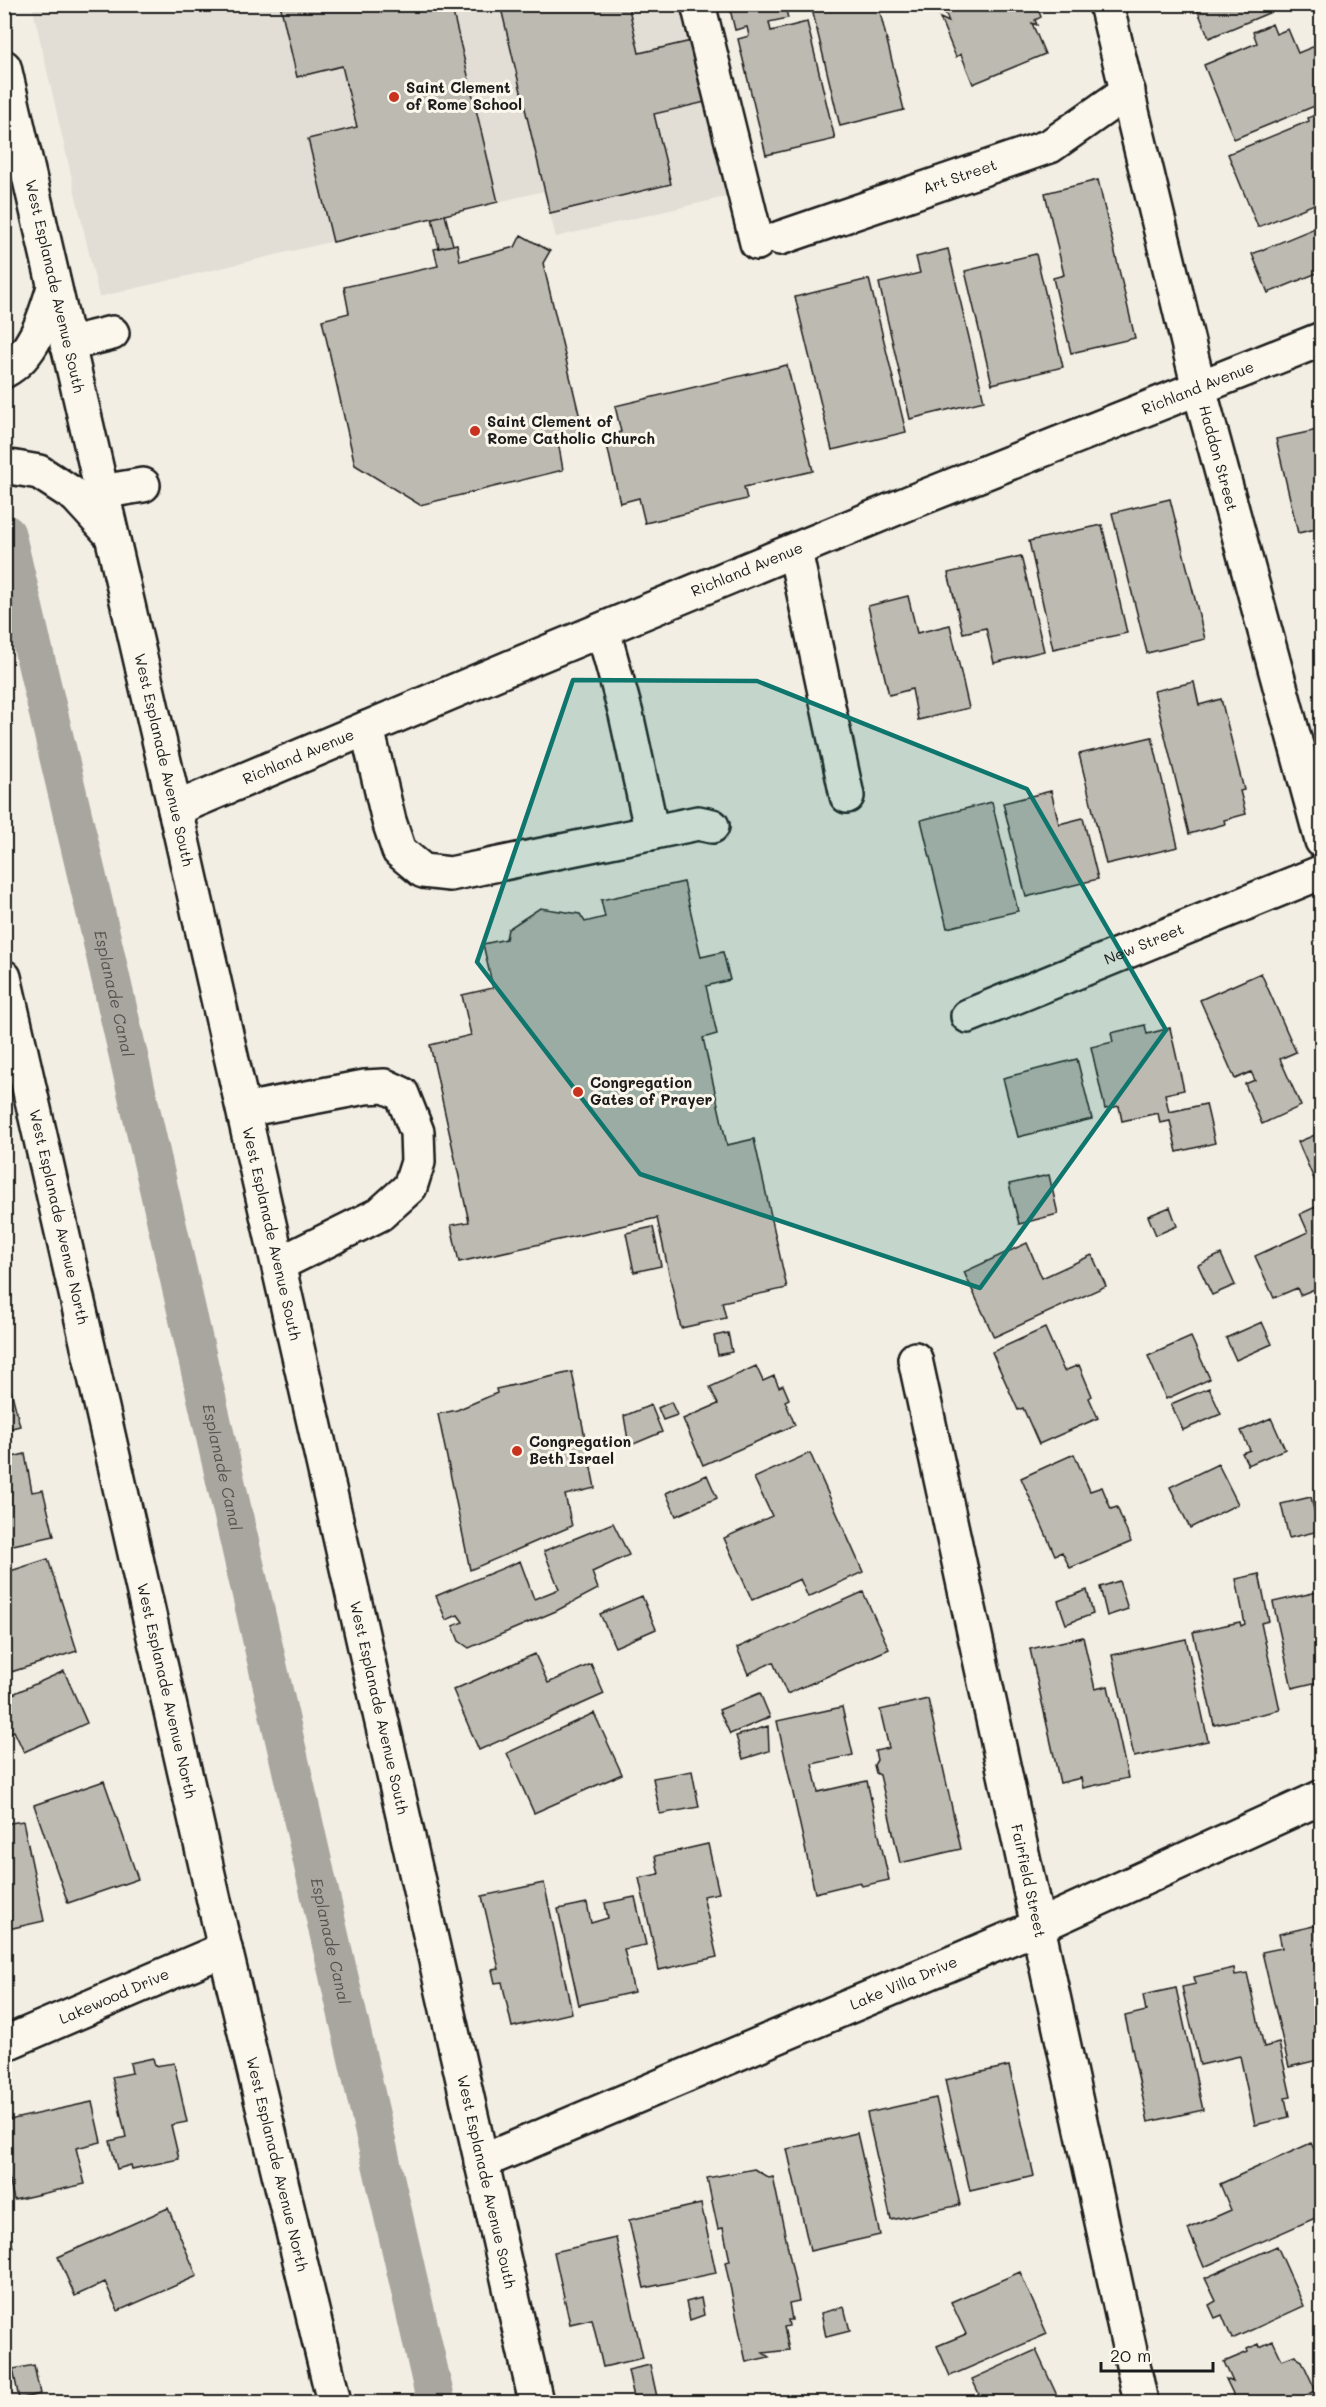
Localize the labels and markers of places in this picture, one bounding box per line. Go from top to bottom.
place label: Saint Clement of Rome School [406,77,522,114]
marker: Saint Clement of Rome School [387,90,401,104]
place label: Saint Clement of Rome Catholic Church [487,411,655,448]
marker: Saint Clement of Rome Catholic Church [468,424,482,438]
place label: Congregation Gates of Prayer [590,1072,713,1109]
marker: Congregation Gates of Prayer [571,1085,585,1099]
place label: Congregation Beth Israel [529,1431,631,1468]
marker: Congregation Beth Israel [510,1444,524,1458]

